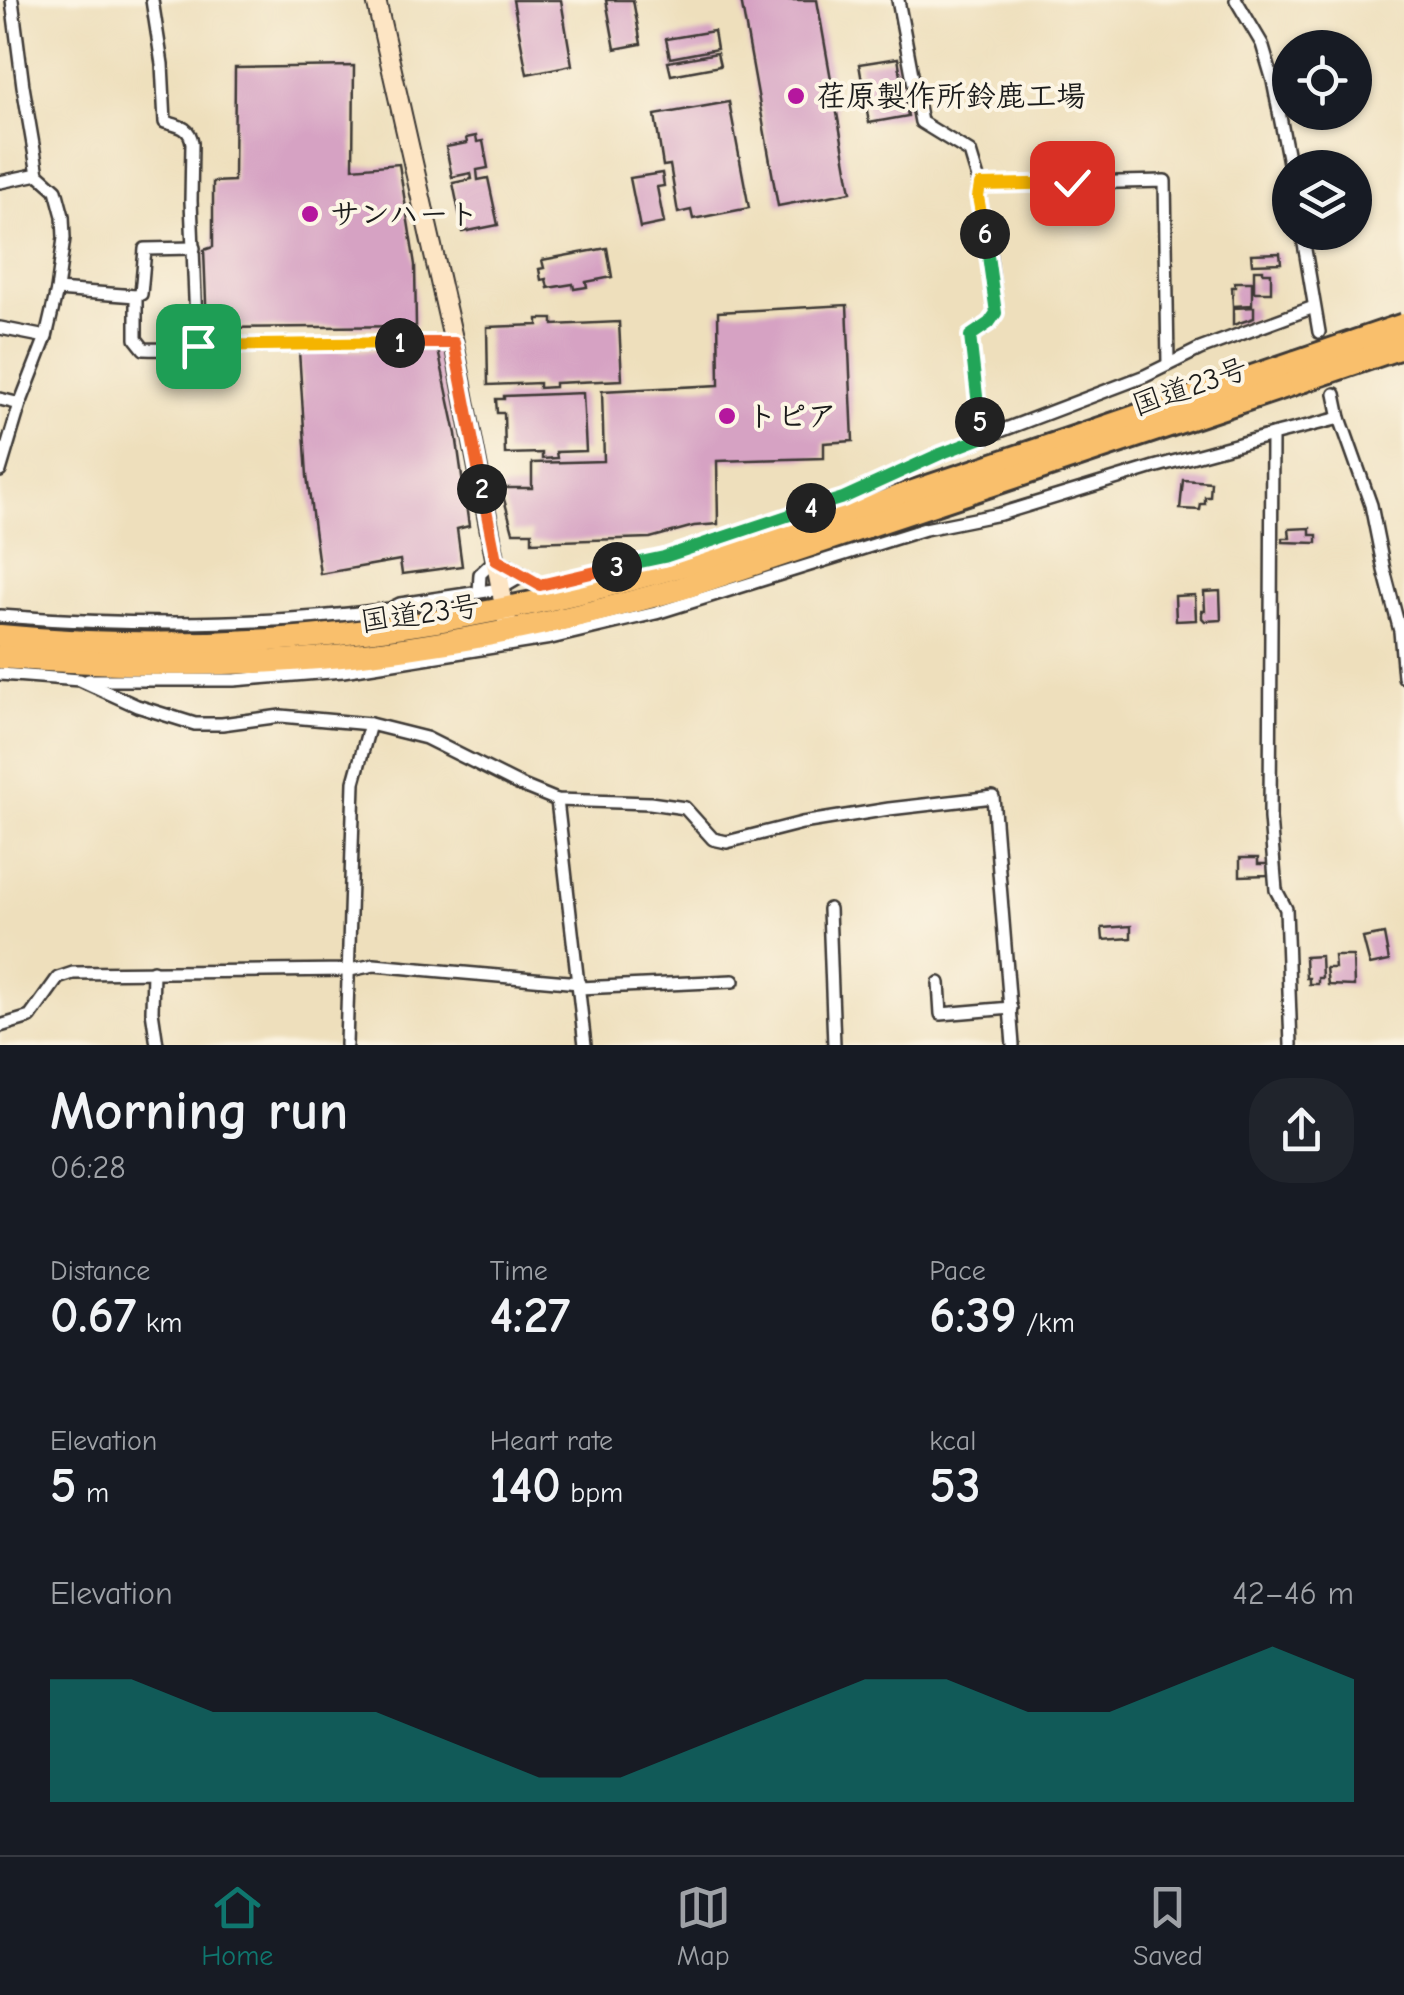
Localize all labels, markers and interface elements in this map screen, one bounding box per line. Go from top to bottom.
map controls [1272,30,1372,250]
button: locate [1272,30,1372,130]
place label: 荏原製作所鈴鹿工場 [816,79,1086,114]
marker: 荏原製作所鈴鹿工場 [785,85,807,107]
pin [1030,141,1115,226]
button: layers [1272,150,1372,250]
icon: check [1045,156,1100,211]
place label: サンハート [330,197,479,232]
marker: サンハート [299,203,321,225]
pin: 6 [960,209,1010,259]
text: 6 [978,218,992,250]
pin [156,304,241,389]
pin: 1 [375,318,425,368]
icon: arrive [171,319,226,374]
text: 1 [394,327,406,359]
street label: 国道23号 [1127,351,1253,423]
pin: 5 [955,397,1005,447]
place label: トピア [747,399,837,434]
marker: トピア [716,405,738,427]
text: 5 [973,406,987,438]
pin: 2 [457,464,507,514]
text: 2 [475,473,489,505]
pin: 4 [786,483,836,533]
text: 4 [804,492,818,524]
pin: 3 [592,542,642,592]
text: 3 [610,551,624,583]
street label: 国道23号 [358,588,482,640]
button: share [1249,1078,1354,1183]
text: Morning run [50,1079,348,1143]
text: 06:28 [50,1149,126,1186]
text: Distance [50,1255,150,1287]
text: Time [490,1255,548,1287]
text: Pace [929,1255,986,1287]
text: 0.67 [50,1287,136,1345]
text: 4:27 [490,1287,570,1345]
text: 6:39 [929,1287,1017,1345]
text: km [136,1307,182,1339]
text: /km [1017,1307,1075,1339]
text: Elevation [50,1425,157,1457]
text: Heart rate [490,1425,613,1457]
text: kcal [929,1425,976,1457]
text: 5 [50,1457,77,1515]
text: 140 [490,1457,561,1515]
text: 53 [929,1457,981,1515]
text: m [77,1477,109,1509]
text: bpm [561,1477,623,1509]
text: Elevation [50,1575,173,1612]
text: 42–46 m [1233,1575,1354,1612]
tab: Home [201,1880,273,1972]
tab: Map [676,1880,731,1972]
tab: Saved [1133,1880,1203,1972]

